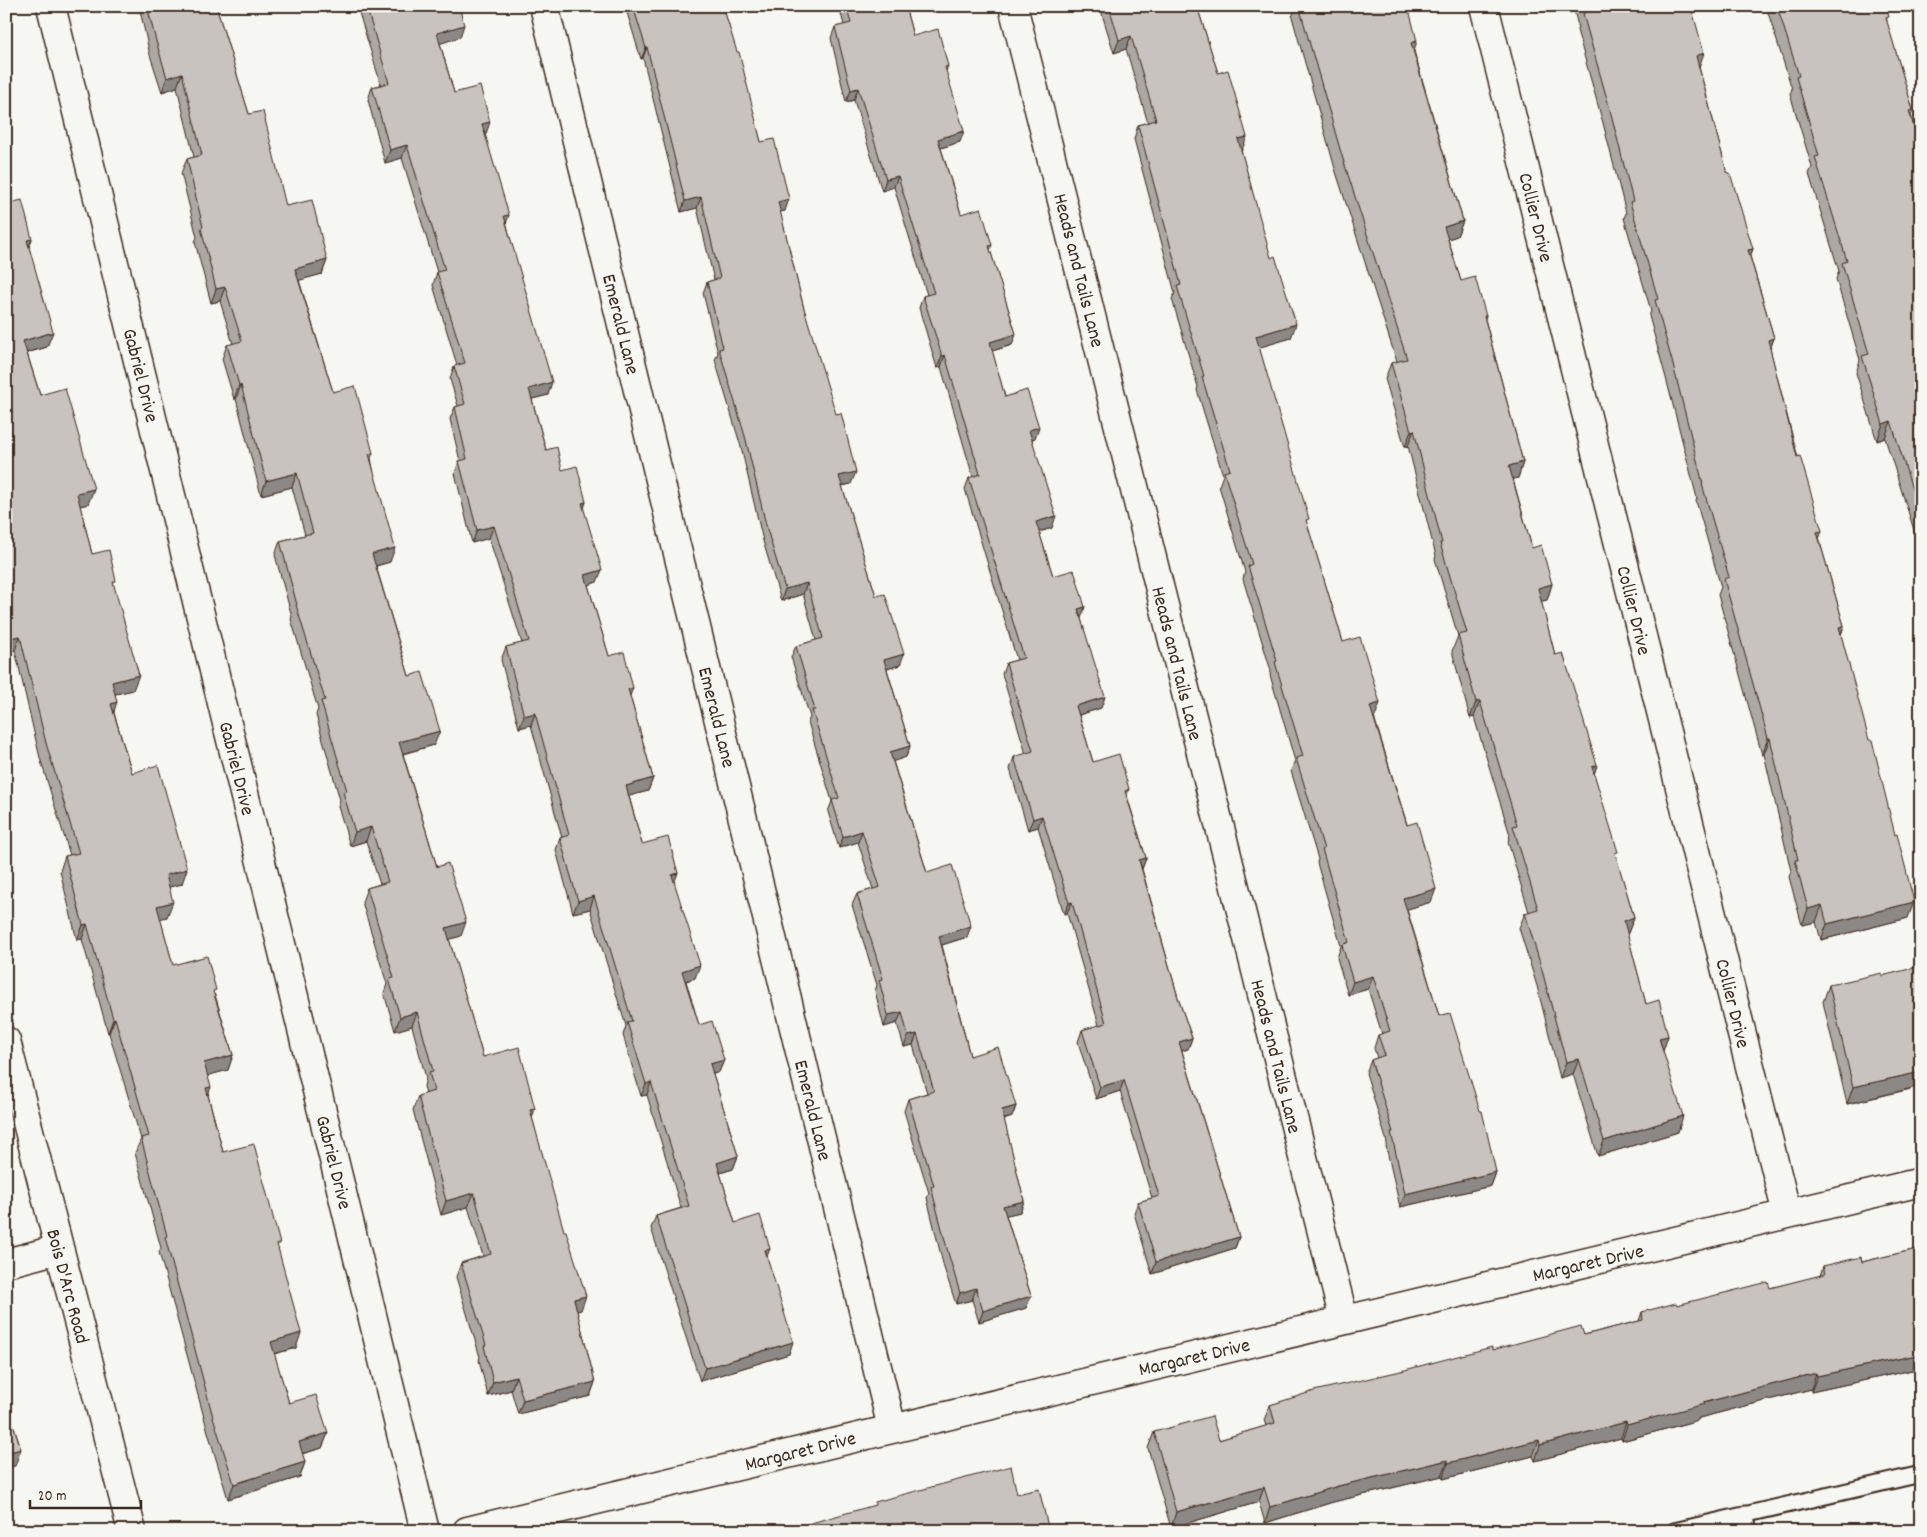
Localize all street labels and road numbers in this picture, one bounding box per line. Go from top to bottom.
street label: Collier Drive [1509,170,1559,266]
street label: Heads and Tails Lane [1044,191,1110,351]
street label: Emerald Lane [593,271,645,378]
street label: Gabriel Drive [114,326,164,426]
street label: Collier Drive [1607,563,1657,659]
street label: Heads and Tails Lane [1142,584,1208,744]
street label: Emerald Lane [689,664,741,771]
street label: Gabriel Drive [210,719,260,819]
street label: Collier Drive [1706,956,1756,1052]
street label: Heads and Tails Lane [1241,977,1307,1137]
street label: Emerald Lane [785,1057,837,1164]
street label: Gabriel Drive [307,1113,357,1213]
street label: Bois D'Arc Road [37,1226,95,1347]
street label: Margaret Drive [1530,1238,1647,1291]
street label: Margaret Drive [1136,1332,1253,1385]
street label: Margaret Drive [742,1426,859,1480]

